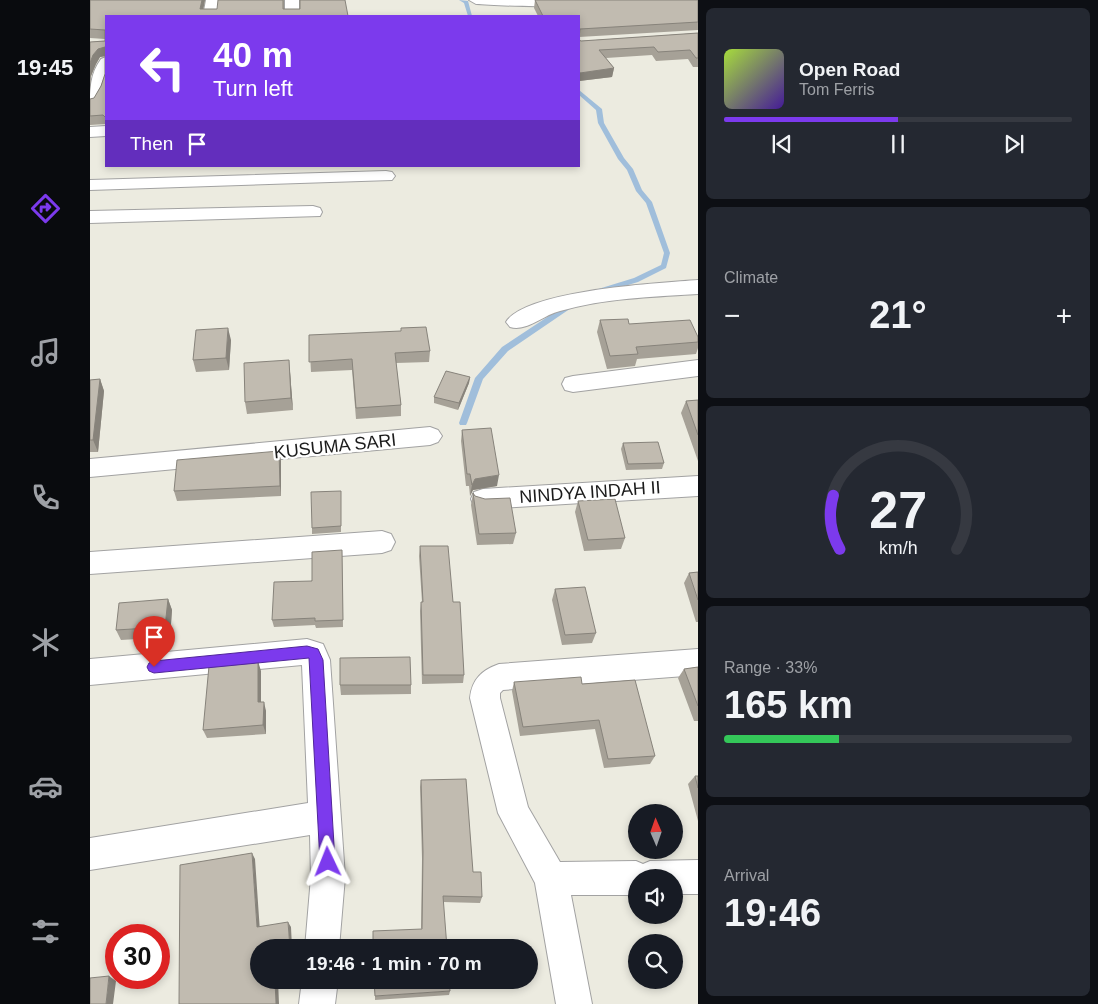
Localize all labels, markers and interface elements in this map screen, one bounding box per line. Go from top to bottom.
icon: left [130,35,195,100]
text: 40 m [213,35,293,74]
text: 19:45 [17,55,73,80]
text: Open Road [799,59,900,80]
text: Turn left [213,76,293,101]
text: Tom Ferris [799,81,875,98]
icon: arrive [183,130,211,158]
icon: previous [768,130,796,158]
icon: pause [884,130,912,158]
icon: next [1000,130,1028,158]
text: Then [130,133,173,154]
icon: directions [28,191,63,226]
text: Climate [724,269,778,286]
text: 21° [869,294,927,336]
text: − [724,300,740,331]
text: + [1056,300,1072,331]
icon: music [28,335,63,370]
street label: KUSUMA SARI [273,430,397,462]
street label: NINDYA INDAH II [519,477,661,507]
icon: phone [28,480,63,515]
text: 27 [869,481,927,539]
text: km/h [879,538,917,558]
pin [133,616,175,667]
icon: arrive [140,623,168,651]
icon: climate [28,625,63,660]
text: Range · 33% [724,659,817,676]
text: 165 km [724,684,853,726]
icon: car [28,769,63,804]
north arrow [628,804,682,859]
map controls [628,804,683,989]
position arrow [301,835,353,887]
text: Arrival [724,867,769,884]
button: sound [628,869,683,924]
text: 19:46 [724,892,821,934]
icon: filters [28,914,63,949]
speed limit sign: 30 [105,924,170,989]
button: search [628,934,683,989]
text: 19:46 · 1 min · 70 m [306,953,482,974]

